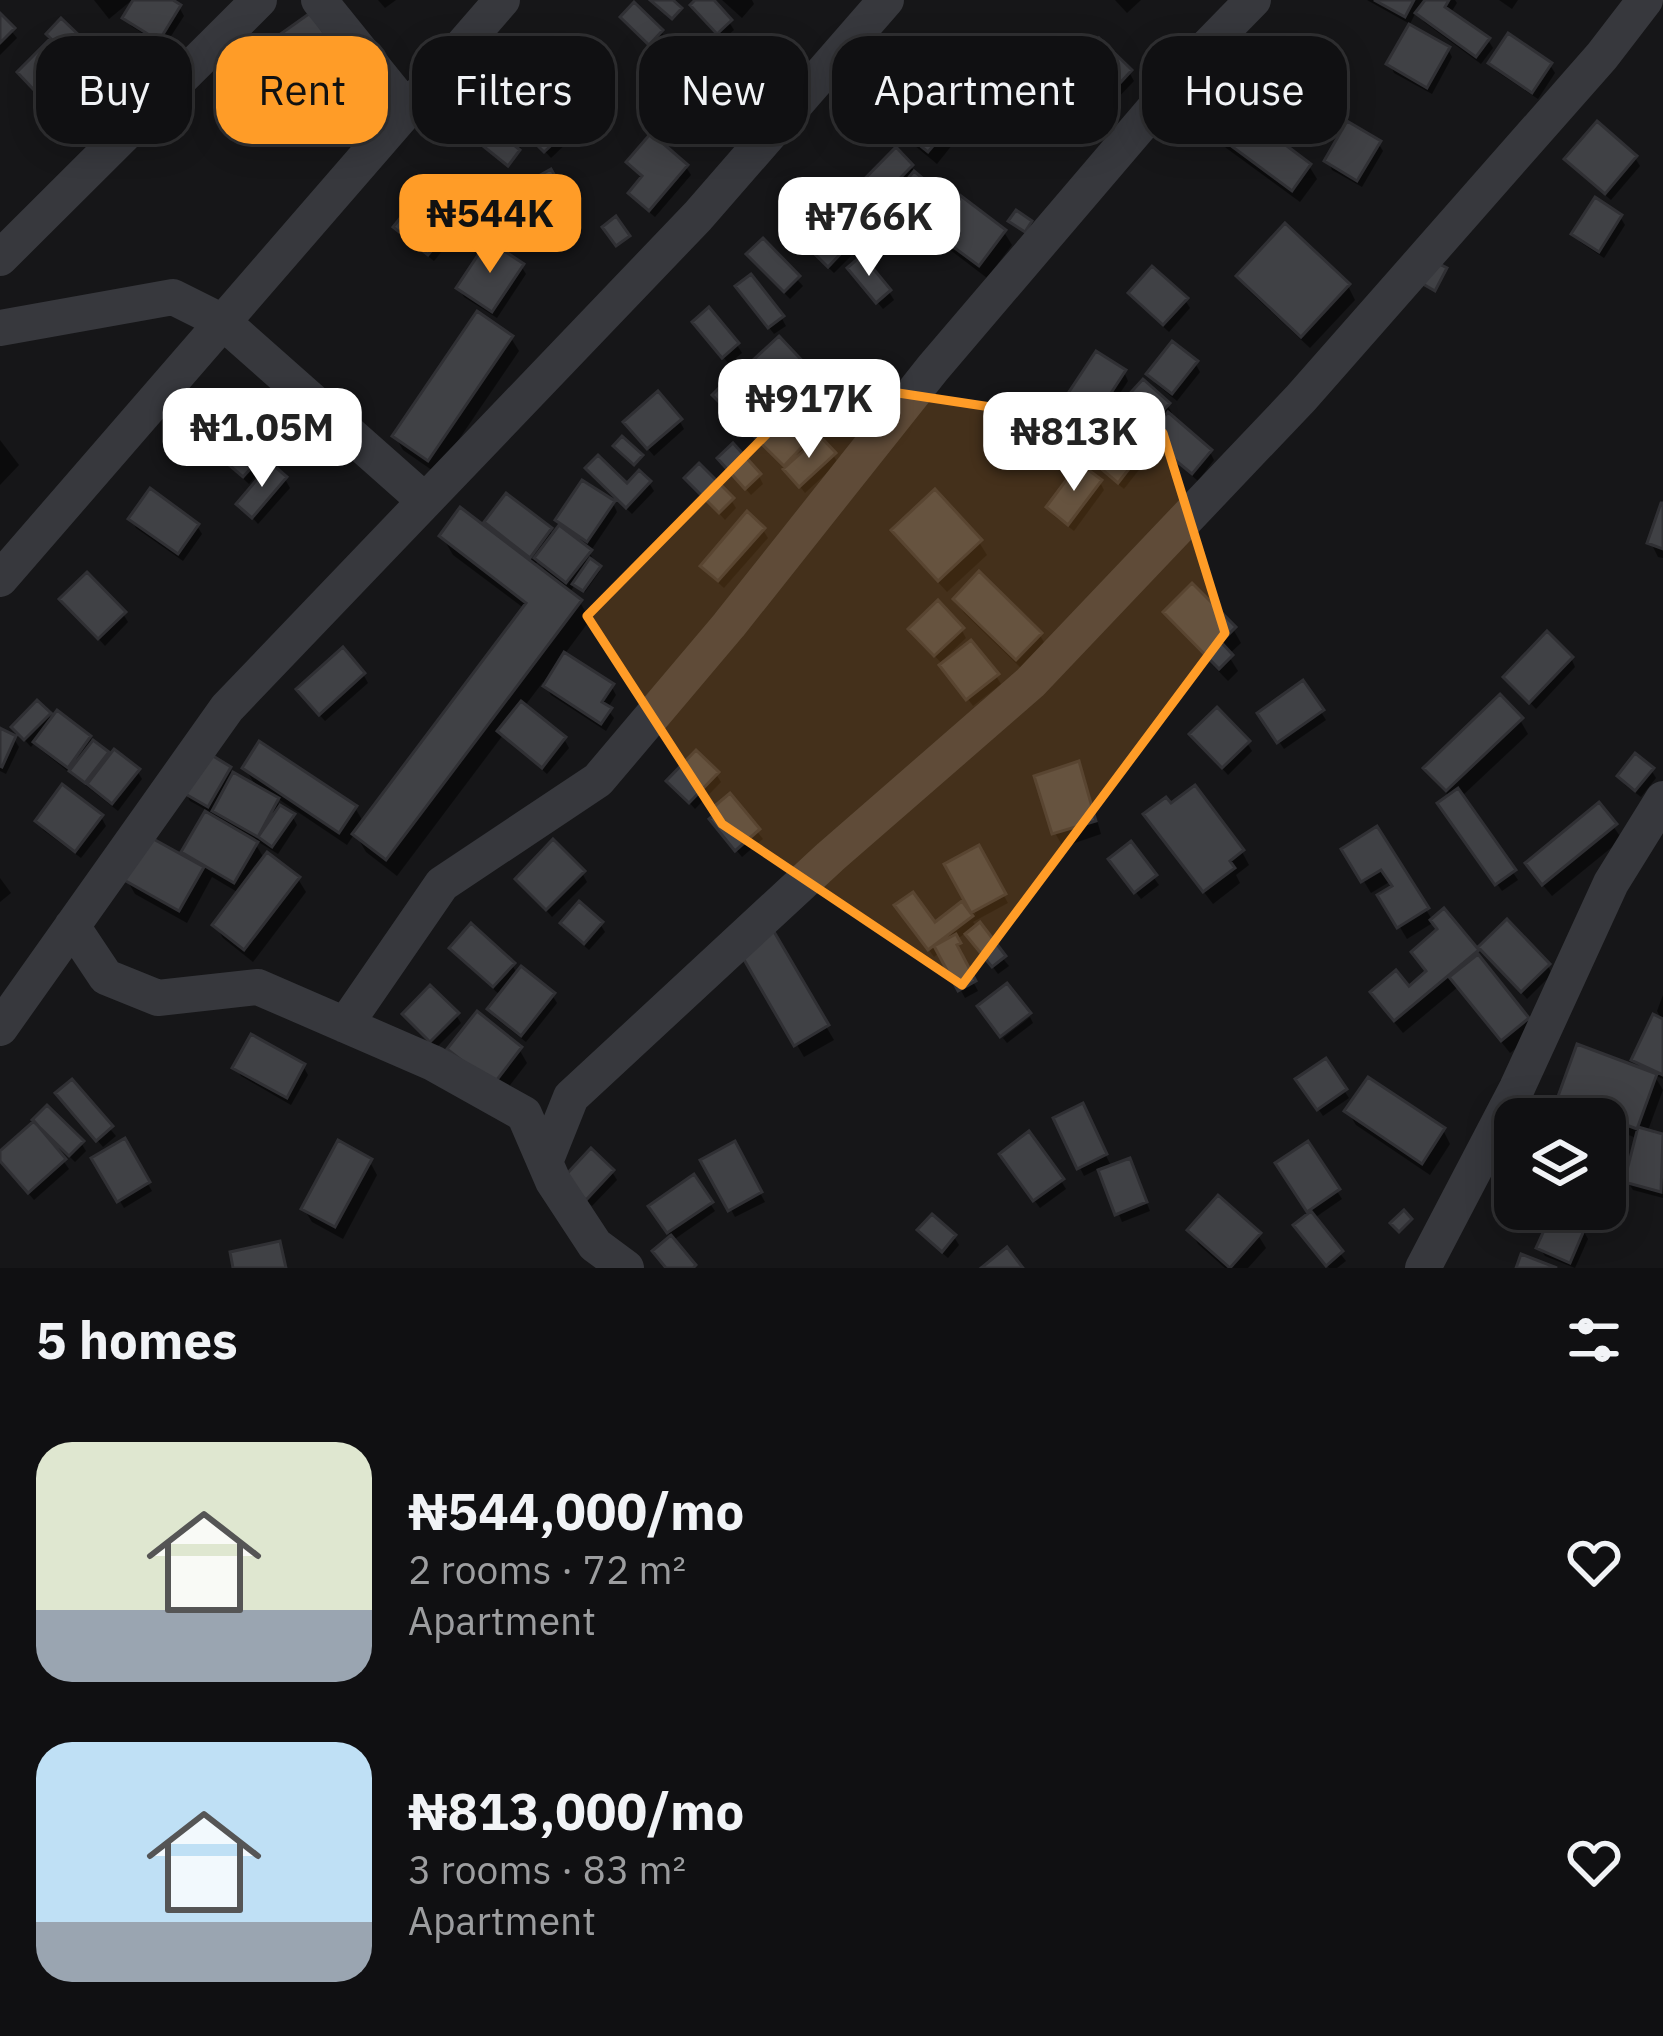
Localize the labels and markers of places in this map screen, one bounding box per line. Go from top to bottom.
pin: ₦544K [406,174,574,276]
pin: ₦766K [785,177,953,279]
pin: ₦917K [725,359,893,461]
pin: ₦1.05M [164,388,360,490]
pin: ₦813K [990,392,1158,494]

